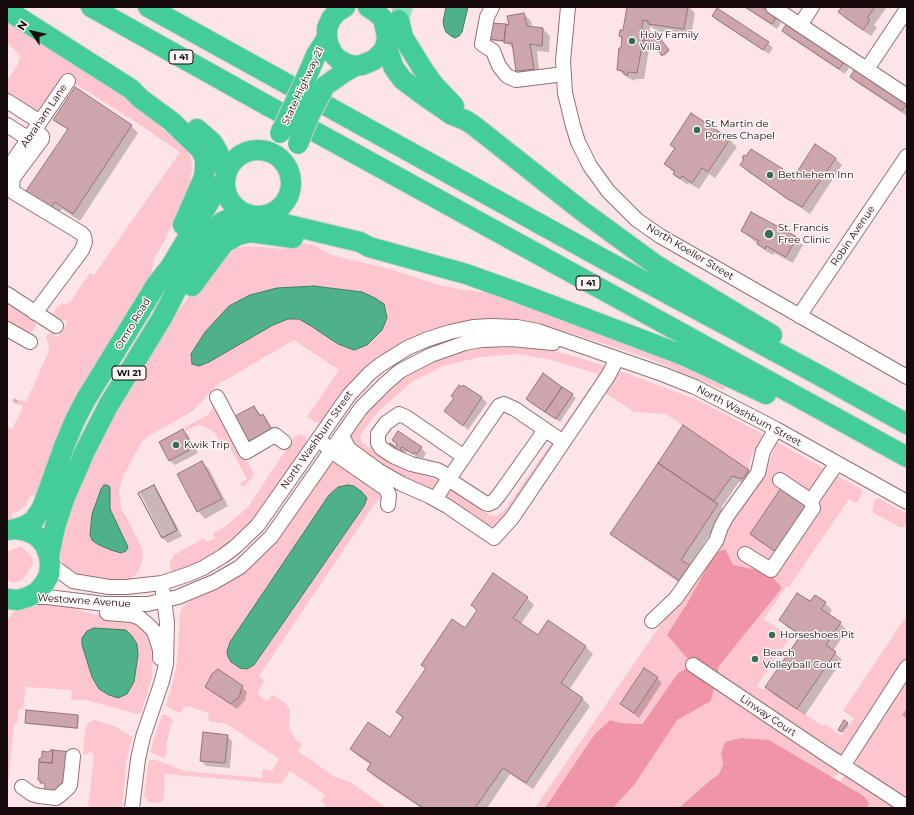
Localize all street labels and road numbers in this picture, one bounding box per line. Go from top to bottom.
street label: State Highway 21 [280,45,326,127]
road number: I 41 [169,50,193,64]
street label: Abraham Lane [18,82,70,150]
street label: Robin Avenue [828,204,878,268]
street label: North Koeller Street [644,221,736,283]
road number: I 41 [576,276,600,290]
street label: Omro Road [113,296,153,352]
road number: WI 21 [112,366,146,380]
street label: North Washburn Street [694,383,804,449]
street label: North Washburn Street [278,389,356,491]
street label: Westowne Avenue [37,592,131,610]
street label: Linway Court [737,693,799,739]

